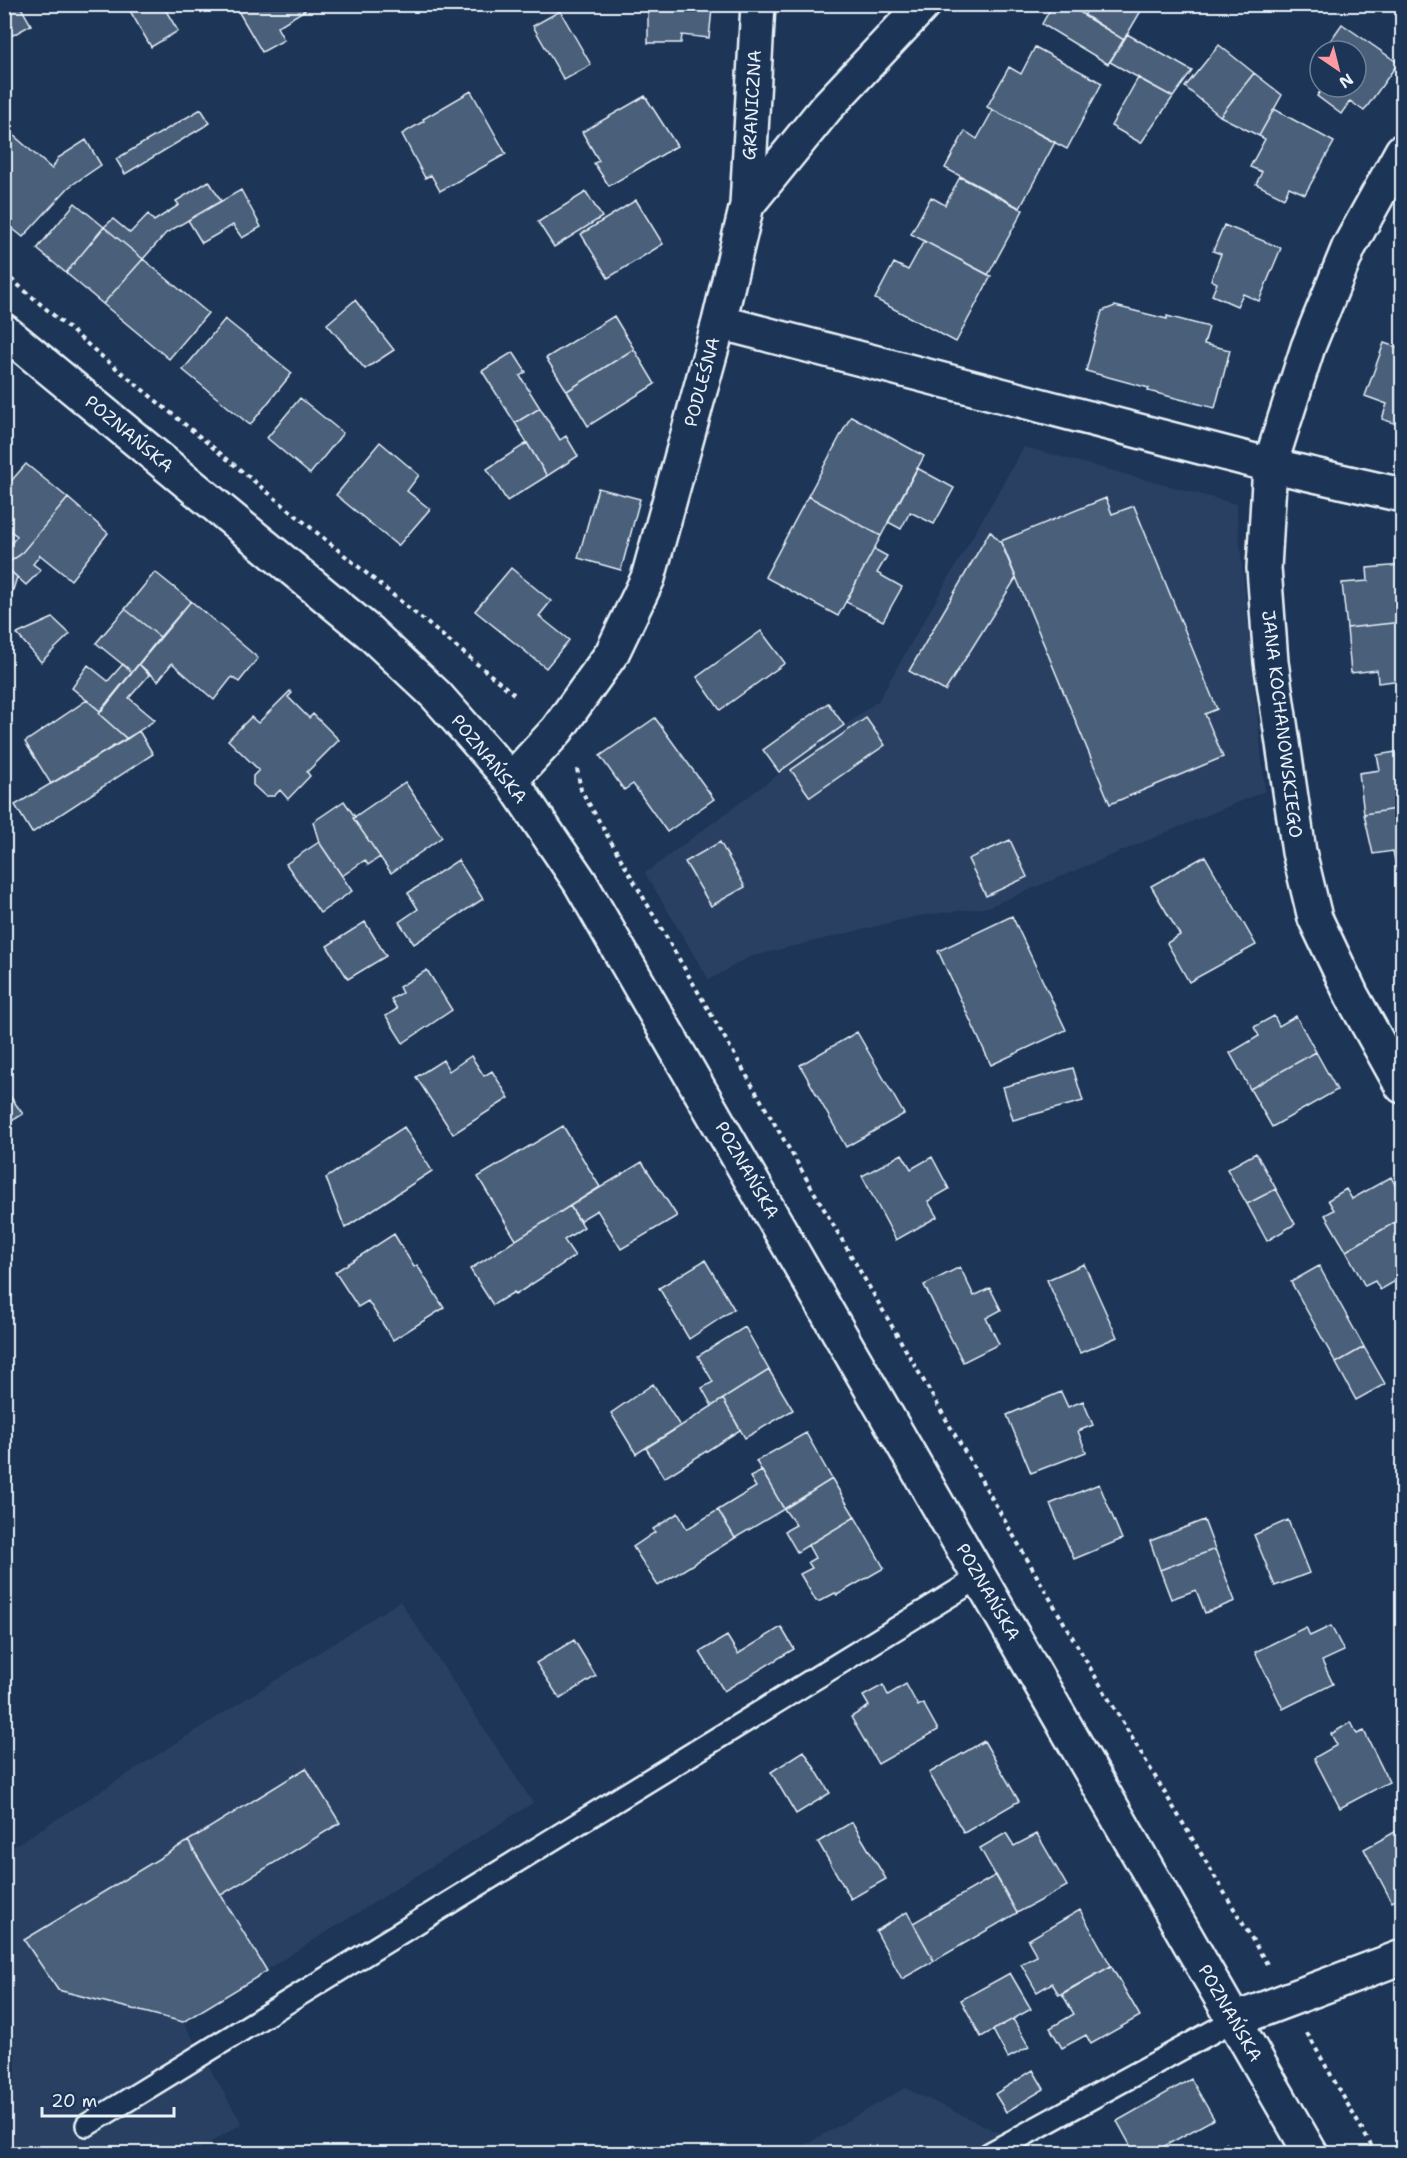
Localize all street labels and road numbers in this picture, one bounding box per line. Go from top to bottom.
street label: GRANICZNA [737,49,767,161]
street label: PODLEŚNA [679,335,725,429]
street label: POZNAŃSKA [80,390,178,478]
street label: JANA KOCHANOWSKIEGO [1256,609,1308,839]
street label: POZNAŃSKA [446,709,532,809]
street label: POZNAŃSKA [709,1117,785,1223]
street label: POZNAŃSKA [950,1539,1026,1645]
street label: POZNAŃSKA [1192,1960,1268,2066]

